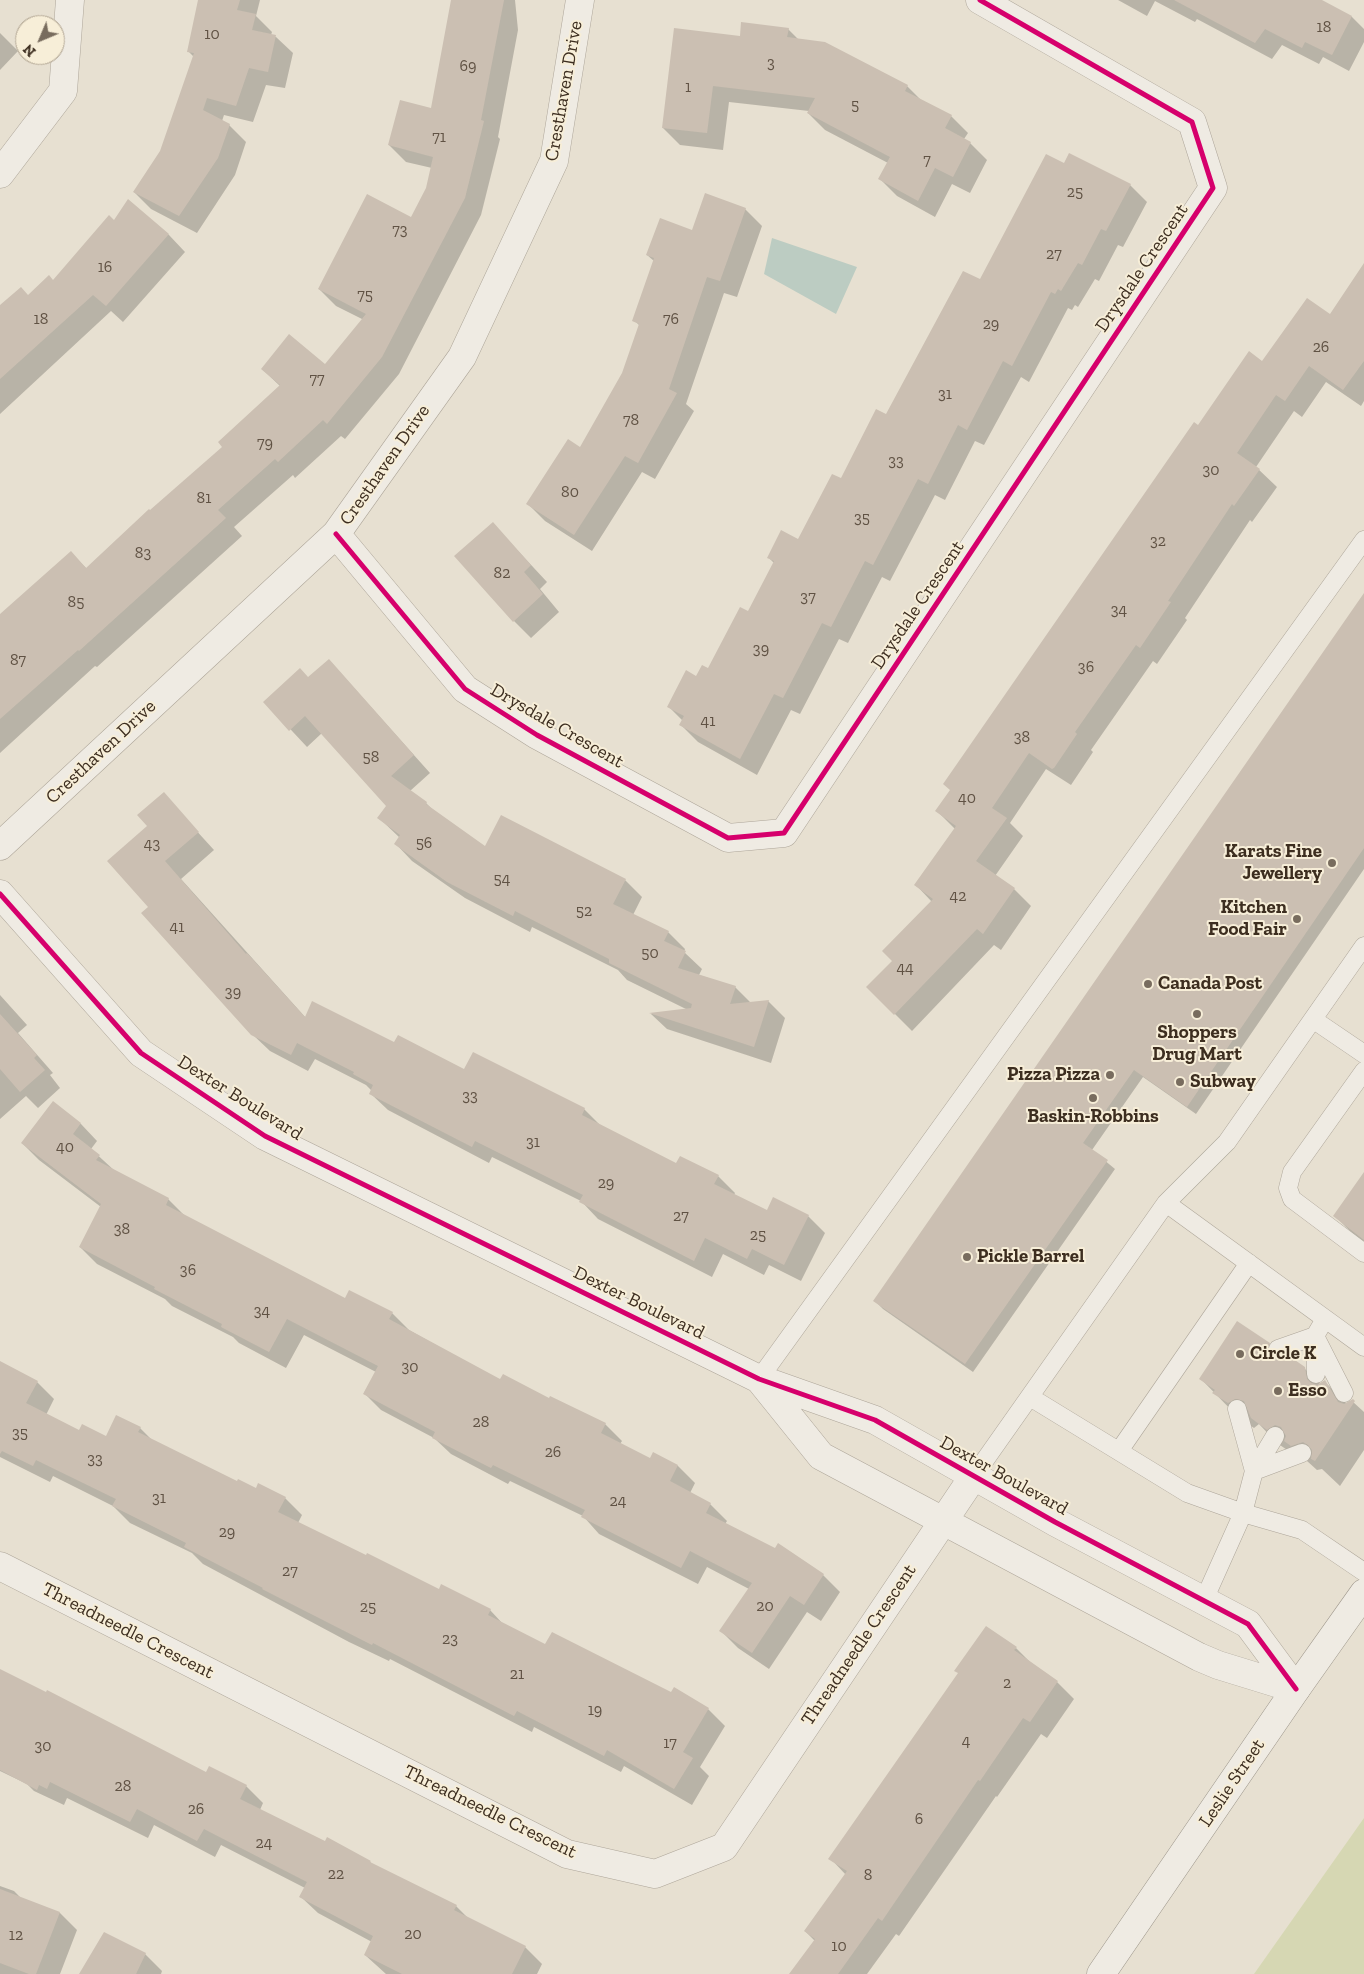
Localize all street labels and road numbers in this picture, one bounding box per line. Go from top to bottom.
street label: Cresthaven Drive [540,19,588,163]
street label: Drysdale Crescent [1091,199,1193,337]
street label: Cresthaven Drive [335,400,435,530]
street label: Drysdale Crescent [867,536,969,674]
street label: Drysdale Crescent [486,679,628,773]
street label: Cresthaven Drive [41,695,161,809]
street label: Dexter Boulevard [173,1050,307,1146]
street label: Dexter Boulevard [570,1261,708,1345]
street label: Dexter Boulevard [936,1431,1072,1521]
street label: Threadneedle Crescent [797,1560,921,1730]
street label: Threadneedle Crescent [38,1578,218,1684]
street label: Leslie Street [1194,1735,1270,1831]
street label: Threadneedle Crescent [400,1760,580,1864]

